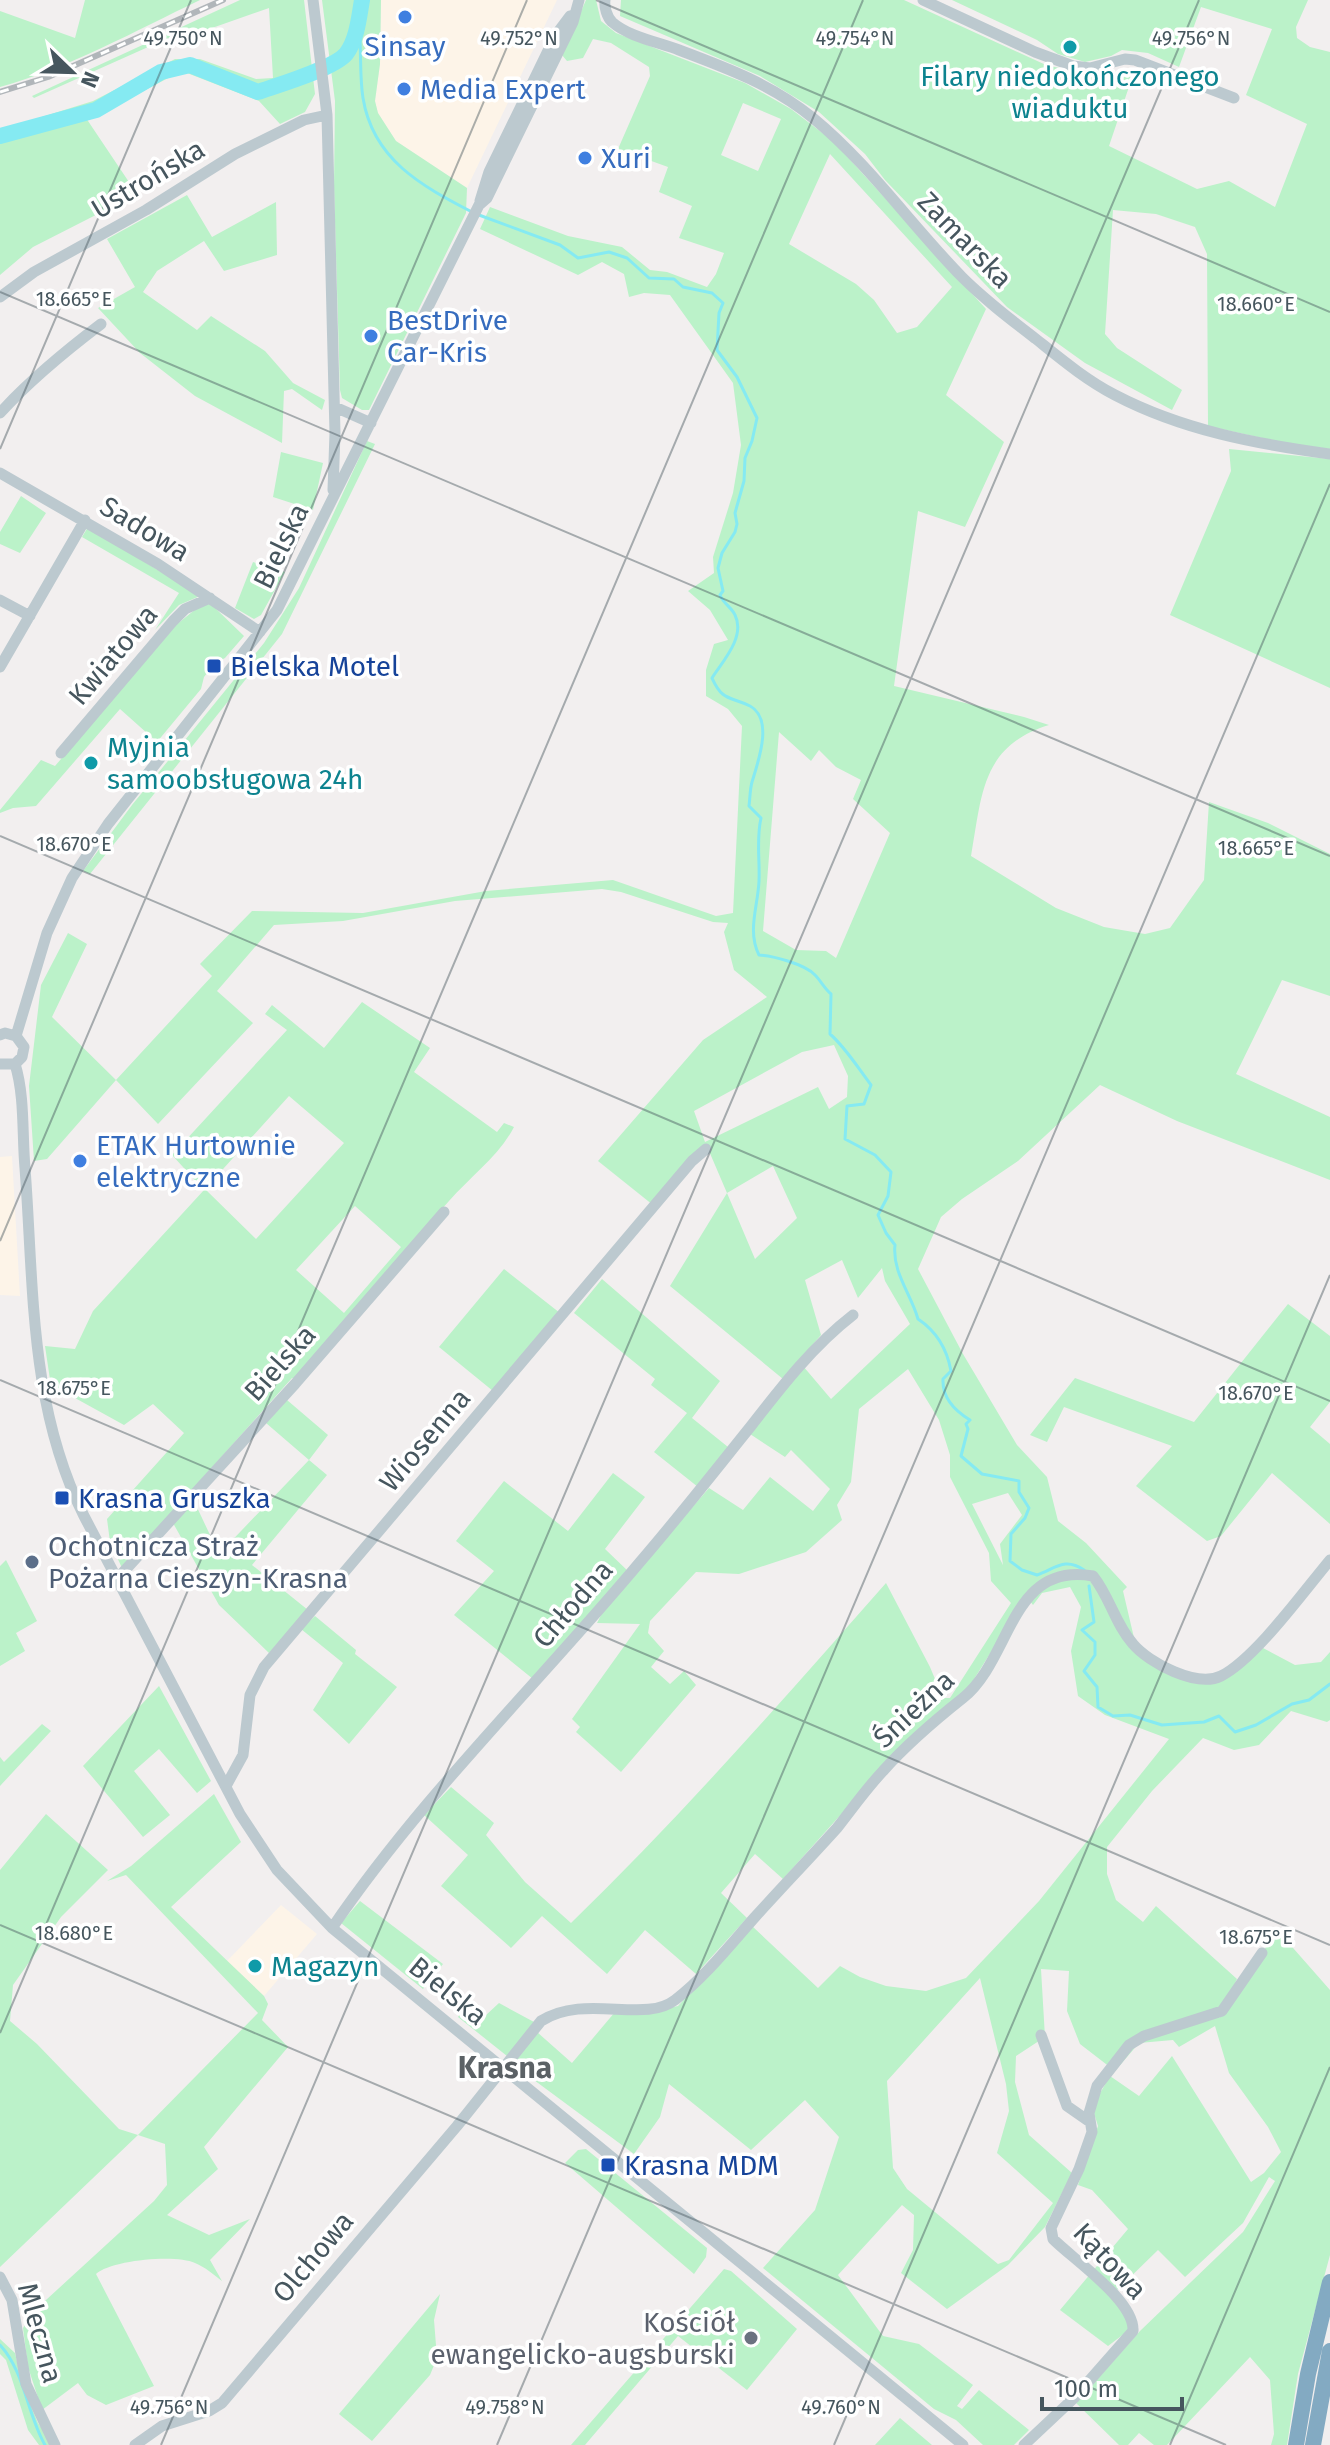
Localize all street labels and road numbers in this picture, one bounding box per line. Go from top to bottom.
street label: Ustrońska [85,132,211,226]
street label: Zamarska [911,185,1019,295]
street label: Sadowa [94,489,196,569]
street label: Bielska [246,498,316,594]
street label: Kwiatowa [62,598,164,712]
street label: Bielska [237,1318,323,1408]
street label: Wiosenna [373,1382,477,1498]
street label: Chłodna [526,1554,620,1654]
street label: Śnieżna [867,1663,961,1755]
street label: Bielska [402,1950,494,2032]
street label: Olchowa [265,2205,361,2309]
street label: Kątowa [1066,2216,1154,2306]
street label: Mleczna [11,2279,69,2387]

